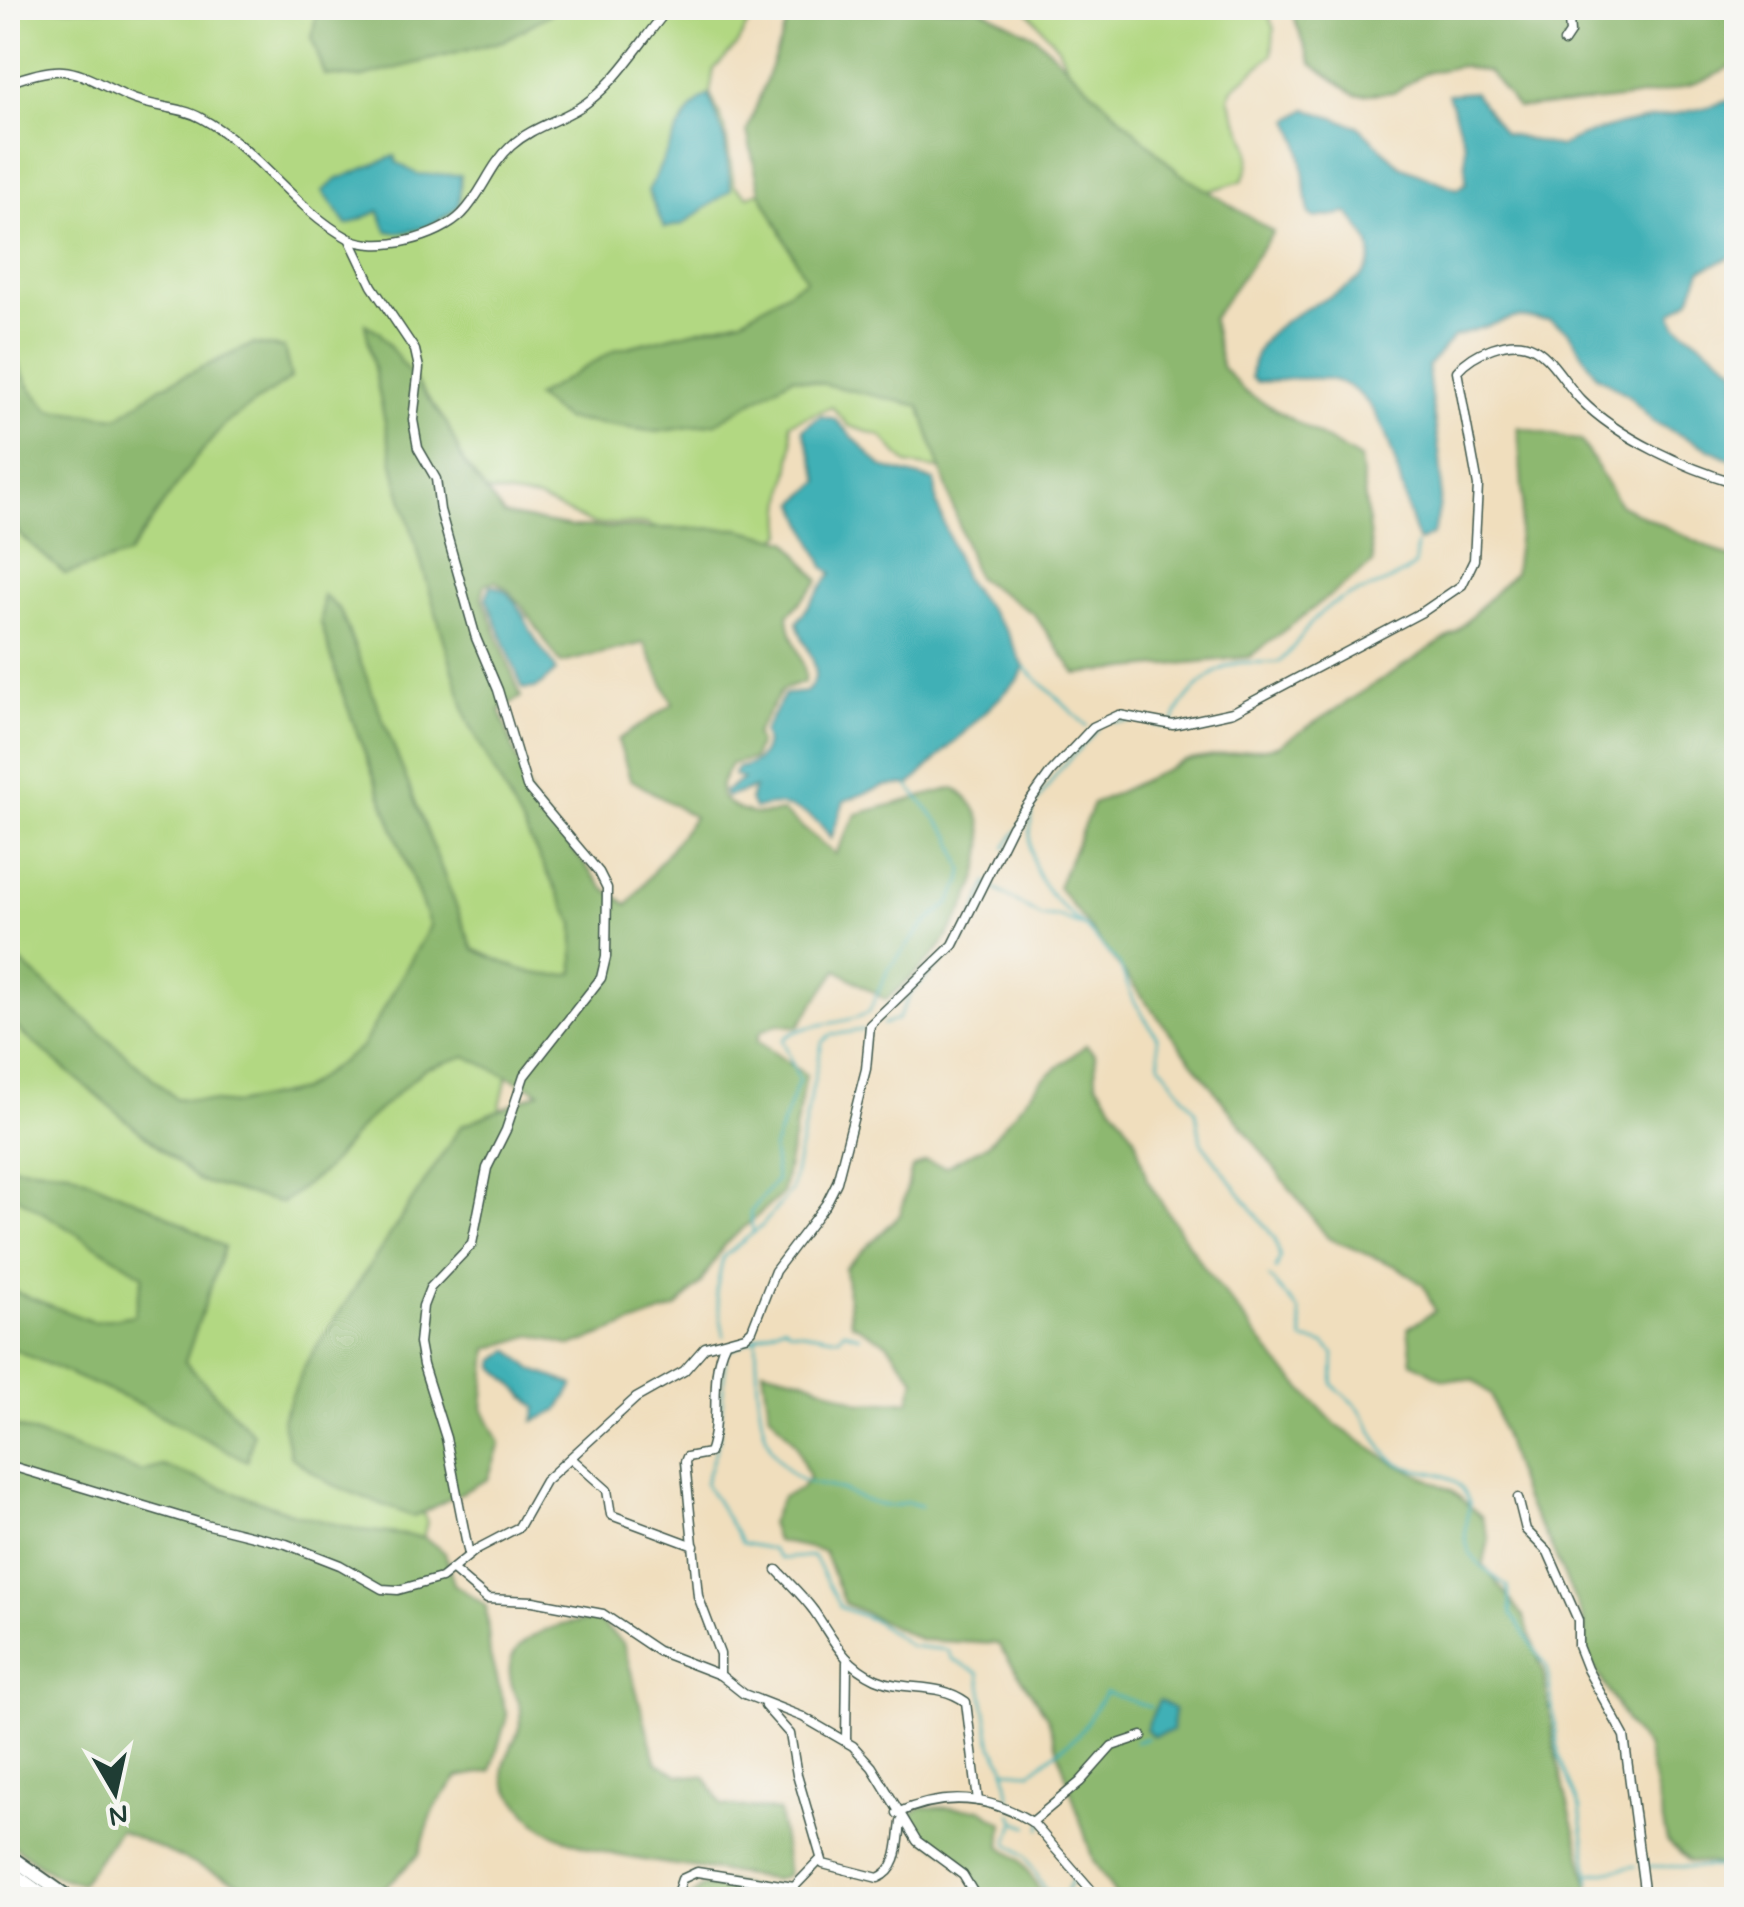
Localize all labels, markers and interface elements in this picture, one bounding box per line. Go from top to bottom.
north arrow [65,1742,165,1842]
text: N [106,1794,131,1834]

